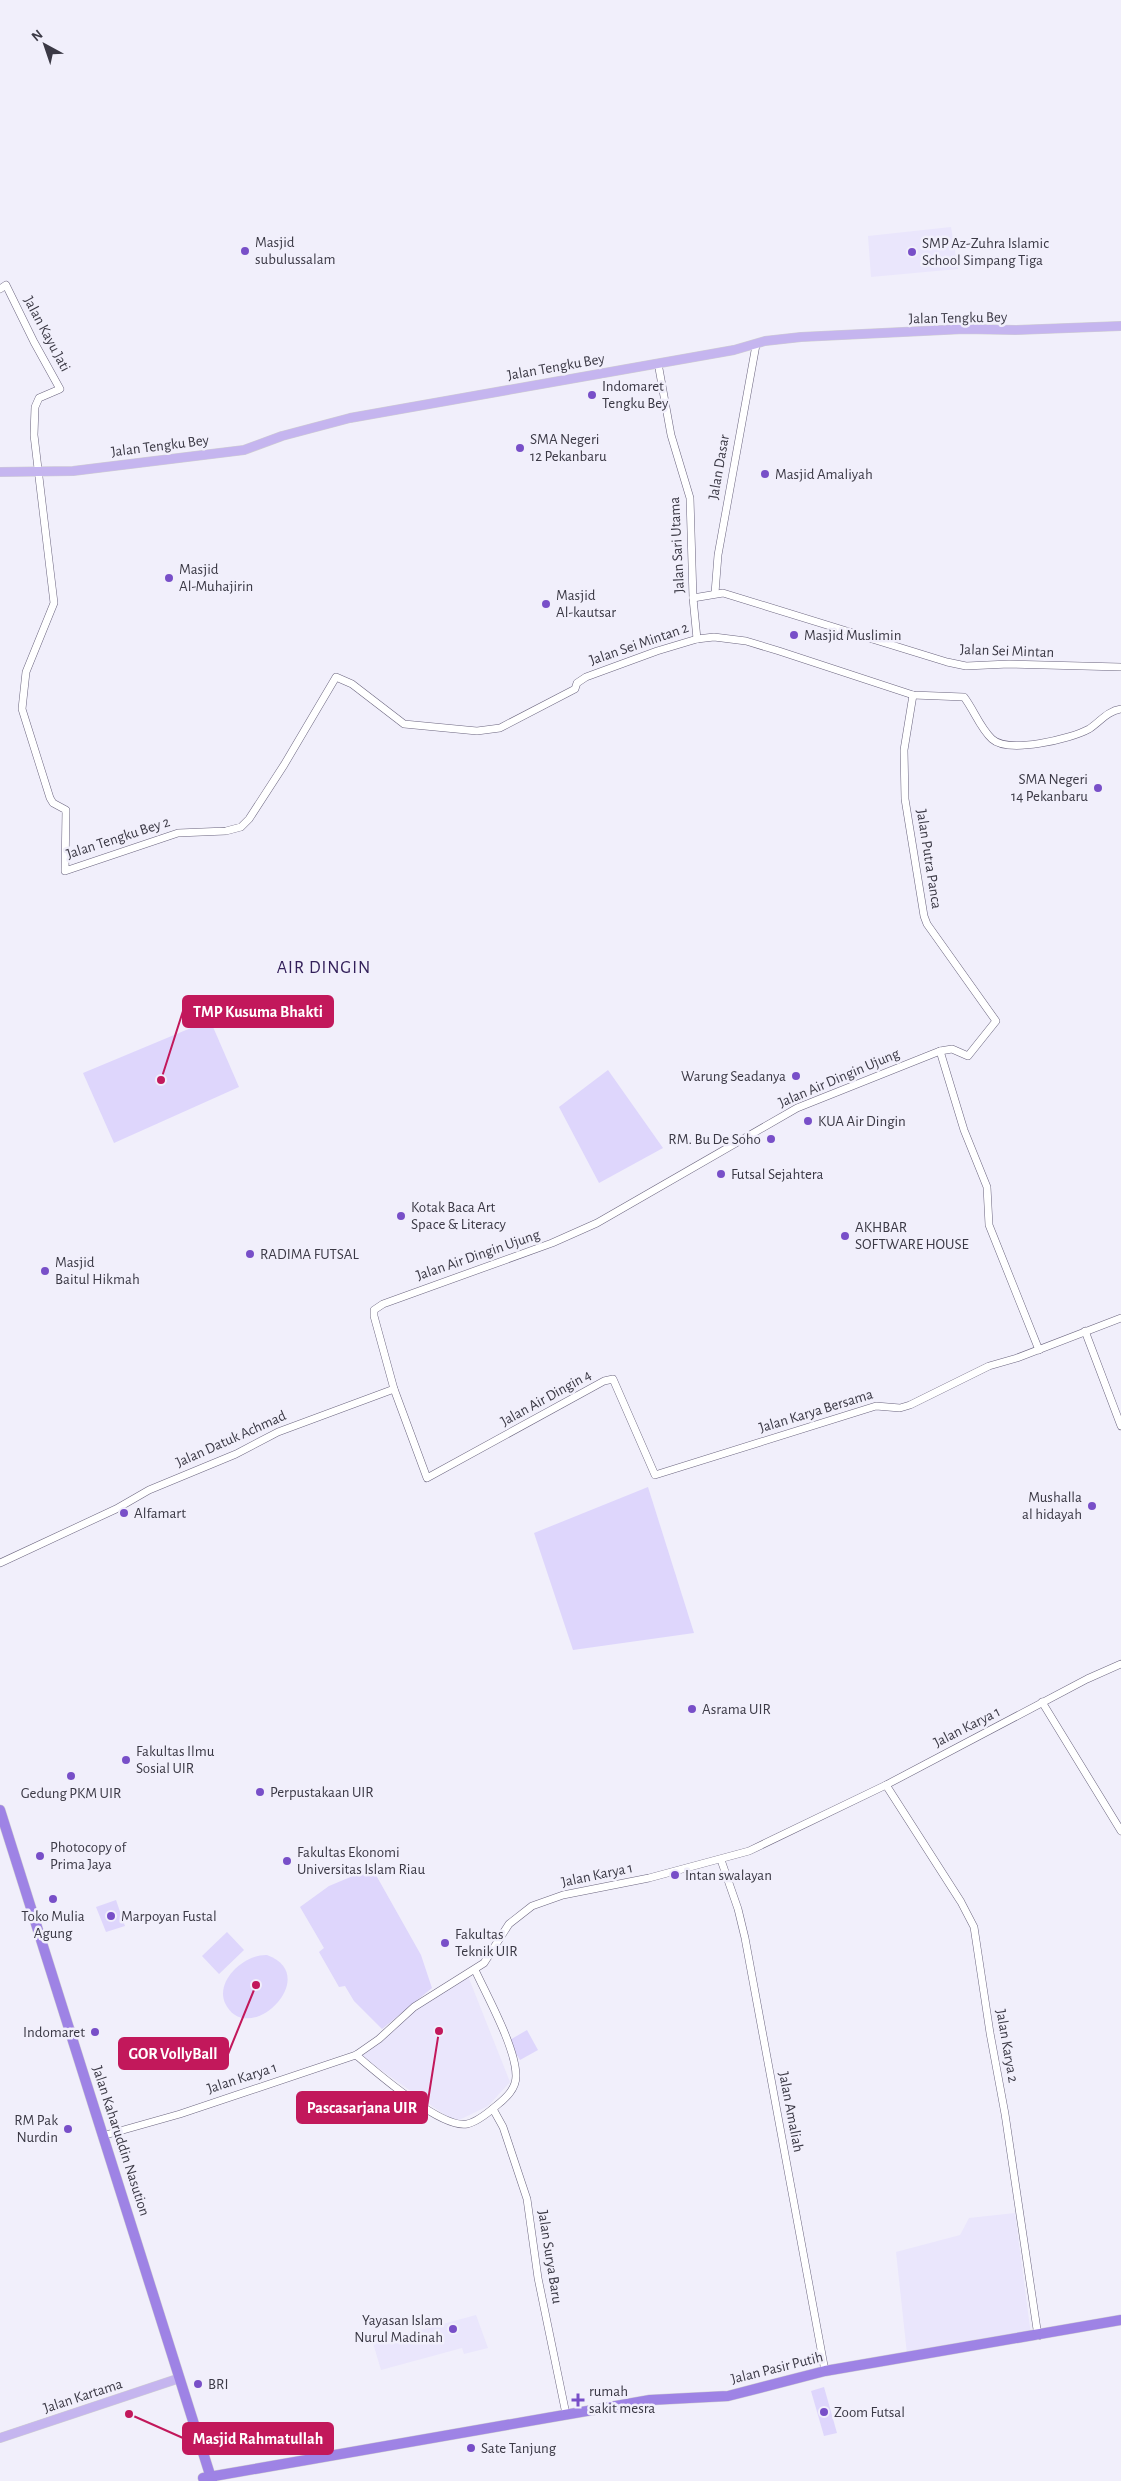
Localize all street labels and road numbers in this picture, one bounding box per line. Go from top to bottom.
street label: Jalan Kayu Jati [21,294,73,374]
street label: Jalan Tengku Bey [909,310,1008,326]
street label: Jalan Tengku Bey [506,351,606,383]
street label: Jalan Tengku Bey [110,432,210,459]
street label: Jalan Dasar [706,433,732,501]
street label: Jalan Sari Utama [667,496,687,594]
street label: Jalan Sei Mintan 2 [588,620,691,668]
street label: Jalan Sei Mintan [960,642,1054,660]
street label: Jalan Putra Panca [914,808,944,910]
street label: Jalan Tengku Bey 2 [64,814,172,862]
street label: Jalan Air Dingin Ujung [776,1045,902,1110]
street label: Jalan Air Dingin Ujung [414,1227,542,1283]
street label: Jalan Air Dingin 4 [498,1367,594,1429]
street label: Jalan Karya Bersama [757,1387,875,1435]
street label: Jalan Datuk Achmad [174,1408,289,1470]
street label: Jalan Karya 1 [931,1704,1003,1750]
street label: Jalan Karya 1 [560,1860,634,1890]
street label: Jalan Karya 2 [993,2008,1021,2084]
street label: Jalan Karya 1 [205,2060,279,2096]
street label: Jalan Kaharuddin Nasution [90,2064,152,2218]
street label: Jalan Amaliah [776,2071,806,2153]
street label: Jalan Surya Baru [535,2209,565,2305]
street label: Jalan Pasir Putih [729,2349,825,2387]
street label: Jalan Kartama [42,2376,124,2416]

